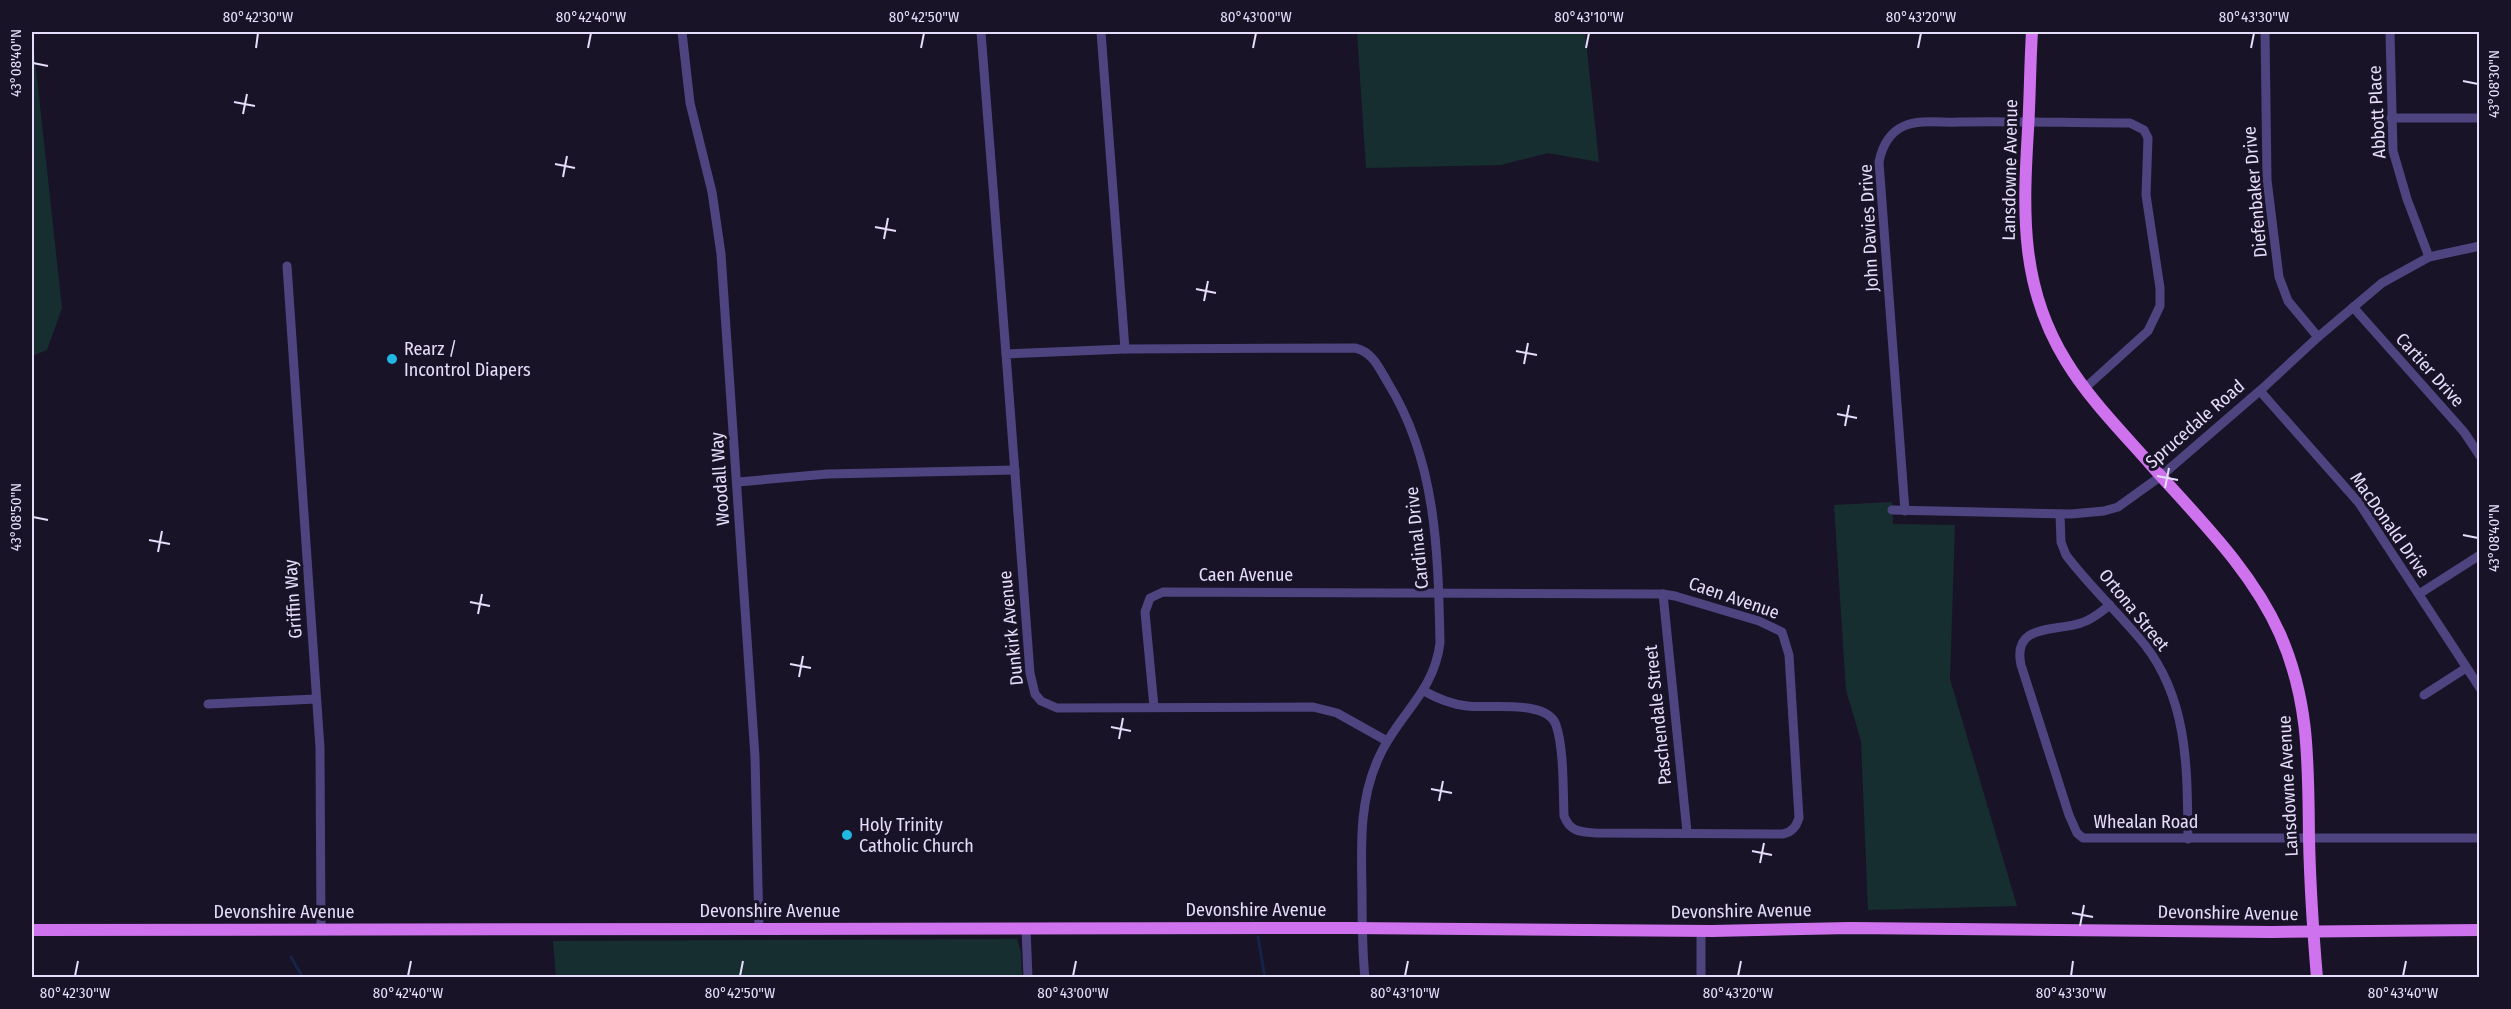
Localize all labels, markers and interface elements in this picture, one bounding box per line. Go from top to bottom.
text: 80°42'30"W [223,8,293,26]
text: 80°42'40"W [556,8,626,26]
text: 80°42'50"W [889,8,959,26]
text: 80°43'00"W [1220,8,1292,26]
text: 80°43'10"W [1554,8,1624,26]
text: 80°43'20"W [1886,8,1956,26]
text: 80°43'30"W [2219,8,2289,26]
text: 43°08'40"N [7,29,25,97]
text: 43°08'30"N [2485,50,2503,118]
street label: Abbott Place [2364,65,2390,159]
street label: Lansdowne Avenue [1998,99,2022,241]
street label: Diefenbaker Drive [2238,125,2272,258]
street label: John Davies Drive [1855,163,1883,292]
street label: Cartier Drive [2391,328,2469,412]
place label: Rearz / Incontrol Diapers [404,338,531,381]
marker: Rearz / Incontrol Diapers [385,352,399,366]
street label: Sprucedale Road [2141,375,2249,473]
street label: Woodall Way [706,431,734,527]
street label: MacDonald Drive [2345,468,2435,582]
text: 43°08'50"N [7,483,25,551]
street label: Cardinal Drive [1401,486,1433,590]
text: 43°08'40"N [2485,504,2503,572]
street label: Griffin Way [279,559,307,639]
street label: Caen Avenue [1199,564,1293,586]
street label: Ortona Street [2094,564,2174,656]
street label: Dunkirk Avenue [994,569,1028,686]
street label: Caen Avenue [1686,572,1782,624]
street label: Paschendale Street [1640,644,1676,786]
street label: Lansdowne Avenue [2273,715,2303,857]
street label: Whealan Road [2094,811,2198,833]
place label: Holy Trinity Catholic Church [859,814,974,857]
marker: Holy Trinity Catholic Church [840,828,854,842]
street label: Devonshire Avenue [1186,899,1327,921]
street label: Devonshire Avenue [1670,899,1812,923]
street label: Devonshire Avenue [700,900,841,922]
street label: Devonshire Avenue [214,901,355,923]
street label: Devonshire Avenue [2157,901,2299,925]
text: 80°42'30"W [40,984,110,1002]
text: 80°42'40"W [373,984,443,1002]
text: 80°42'50"W [705,984,775,1002]
text: 80°43'00"W [1037,984,1109,1002]
text: 80°43'10"W [1370,984,1440,1002]
text: 80°43'20"W [1703,984,1773,1002]
text: 80°43'30"W [2036,984,2106,1002]
text: 80°43'40"W [2368,984,2438,1002]

